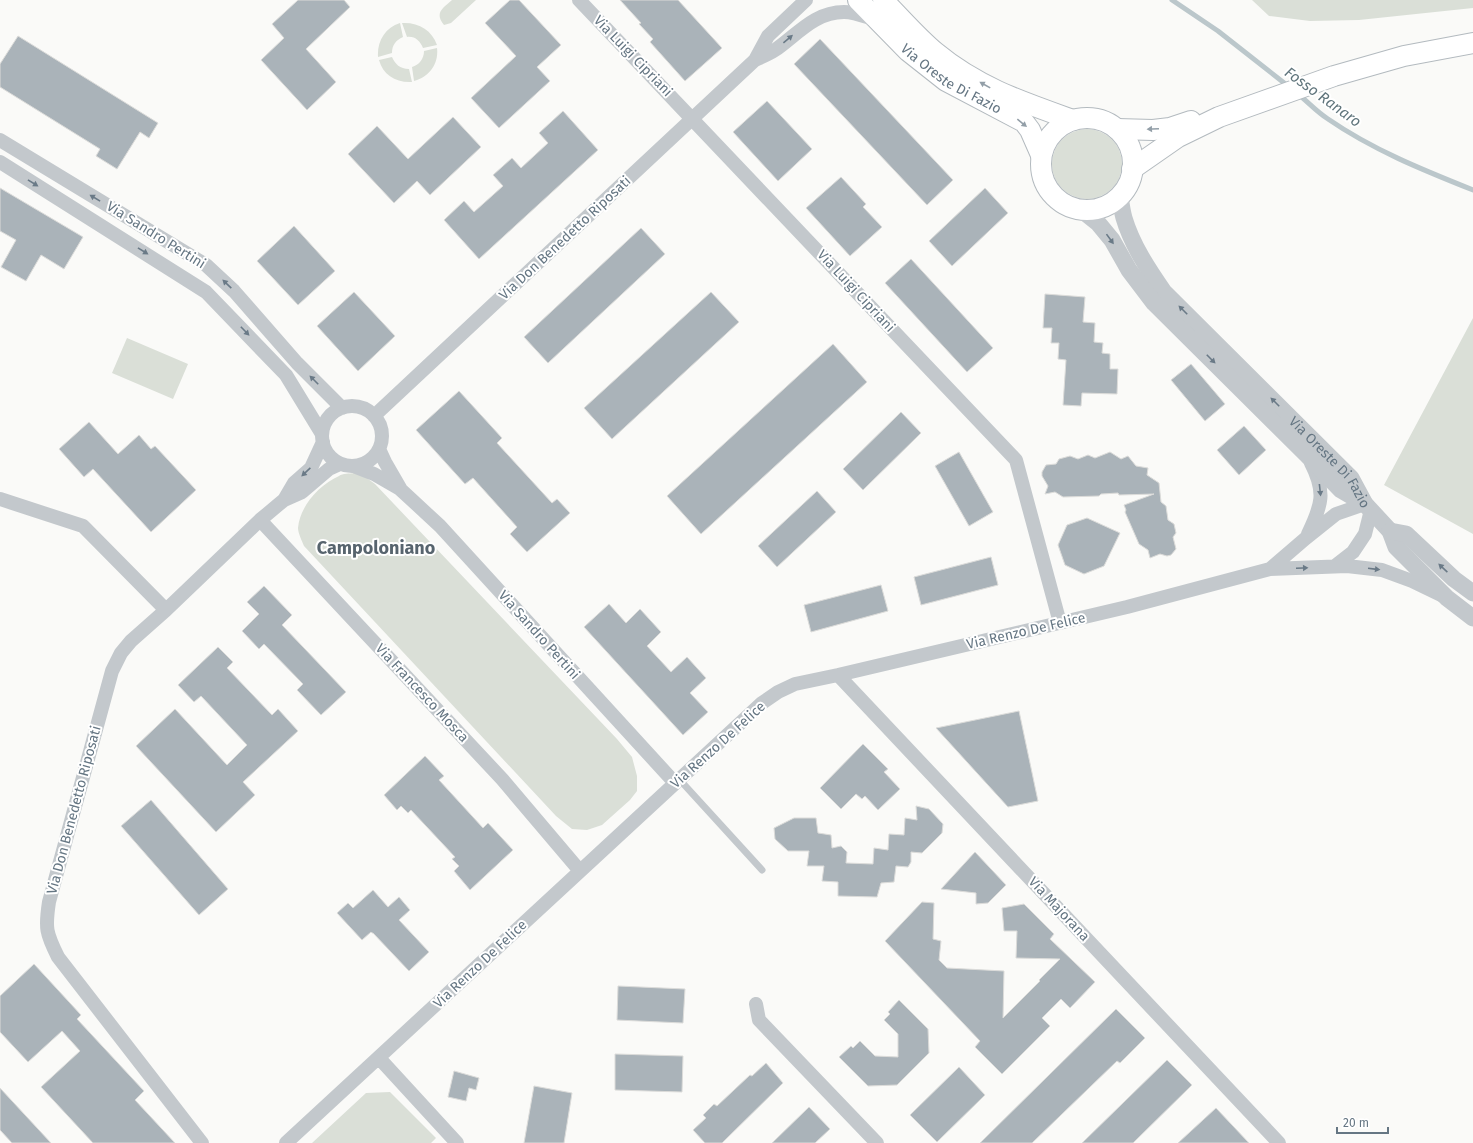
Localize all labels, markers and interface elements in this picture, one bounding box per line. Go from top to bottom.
street label: Via Luigi Cipriani [590,12,676,100]
one-way arrow [783,35,794,44]
street label: Via Oreste Di Fazio [897,40,1004,117]
water label: Fosso Ranaro [1281,63,1365,131]
one-way arrow [979,81,991,88]
one-way arrow [1017,118,1028,127]
one-way arrow [1147,126,1159,133]
street label: Via Don Benedetto Riposati [496,172,634,304]
one-way arrow [27,179,39,186]
one-way arrow [89,194,101,201]
street label: Via Sandro Pertini [103,198,209,272]
one-way arrow [1106,233,1114,244]
street label: Via Luigi Cipriani [814,246,898,336]
one-way arrow [137,248,149,255]
one-way arrow [222,280,232,289]
one-way arrow [1178,305,1188,315]
one-way arrow [240,326,249,337]
one-way arrow [1206,354,1216,364]
one-way arrow [309,375,319,385]
one-way arrow [1270,397,1280,407]
street label: Via Oreste Di Fazio [1285,413,1374,511]
one-way arrow [301,468,311,477]
one-way arrow [1316,484,1323,496]
district label: Campoloniano [317,537,435,559]
one-way arrow [1438,564,1448,573]
one-way arrow [1296,565,1309,571]
one-way arrow [1368,566,1380,572]
street label: Via Sandro Pertini [495,587,583,683]
street label: Via Renzo De Felice [965,609,1087,653]
street label: Via Francesco Mosca [372,640,472,746]
street label: Via Renzo De Felice [667,698,769,792]
street label: Via Don Benedetto Riposati [43,724,105,896]
street label: Via Majorana [1025,873,1093,945]
street label: Via Renzo De Felice [430,916,530,1012]
scale bar [1337,1109,1388,1135]
text: 20 m [1343,1116,1369,1130]

